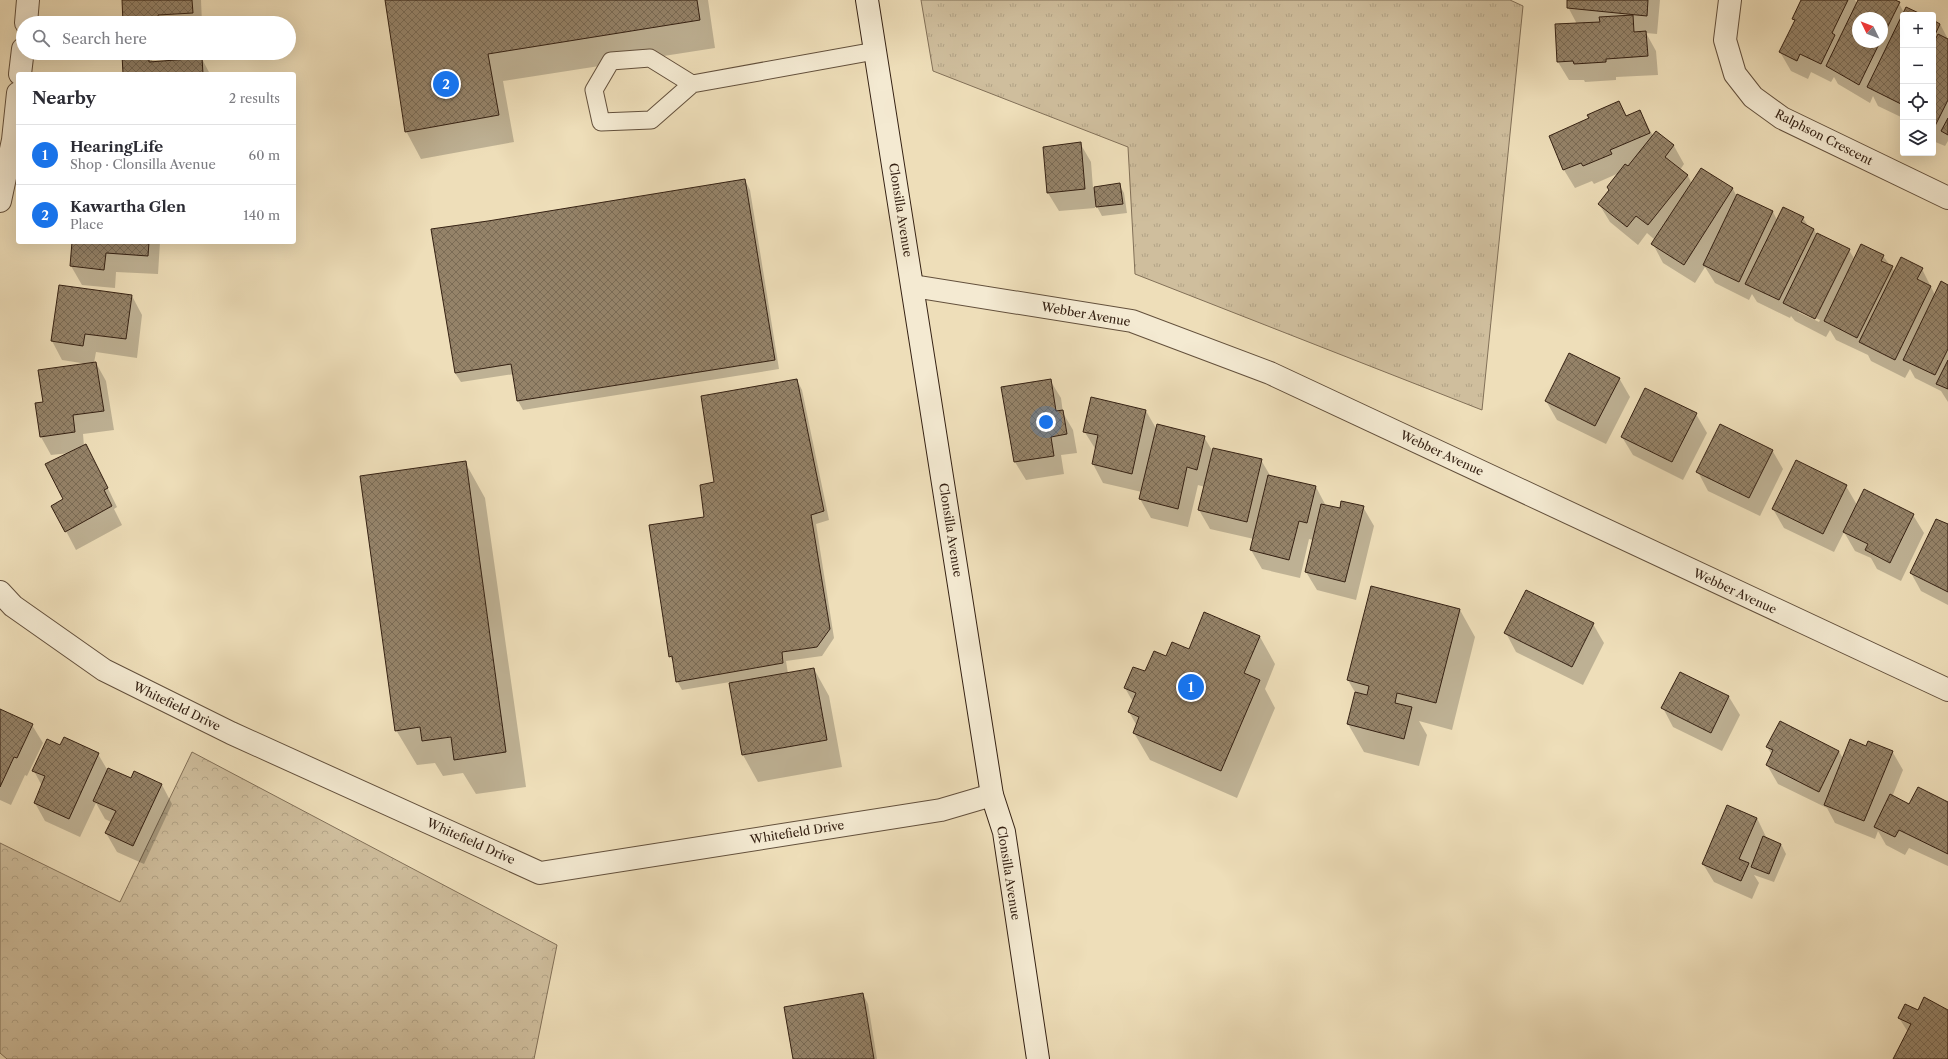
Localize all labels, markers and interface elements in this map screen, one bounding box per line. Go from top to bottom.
north arrow [1852,12,1888,48]
map controls [1900,12,1936,156]
button: + [1900,12,1936,48]
search box [16,16,296,60]
icon: search [30,27,52,49]
text: Search here [62,29,147,48]
button: − [1900,48,1936,84]
pin: 2 [433,69,459,99]
button: locate [1900,84,1936,120]
text: Nearby [32,88,96,108]
text: 2 results [229,90,280,106]
street label: Ralphson Crescent [1773,106,1876,168]
button: layers [1900,120,1936,156]
text: HearingLife [70,137,163,156]
text: 1 [42,147,48,163]
text: 60 m [249,147,280,163]
text: Shop · Clonsilla Avenue [70,156,216,172]
street label: Clonsilla Avenue [886,162,916,258]
text: Kawartha Glen [70,197,186,216]
text: 2 [41,207,49,223]
text: 140 m [243,207,280,223]
text: Place [70,216,103,232]
street label: Webber Avenue [1039,299,1132,329]
your location [1036,412,1056,432]
street label: Webber Avenue [1397,427,1486,479]
street label: Clonsilla Avenue [936,482,966,578]
street label: Webber Avenue [1690,565,1779,617]
pin: 1 [1178,672,1204,702]
street label: Whitefield Drive [130,678,223,734]
street label: Whitefield Drive [424,814,518,867]
street label: Whitefield Drive [748,817,845,847]
street label: Clonsilla Avenue [994,825,1024,921]

